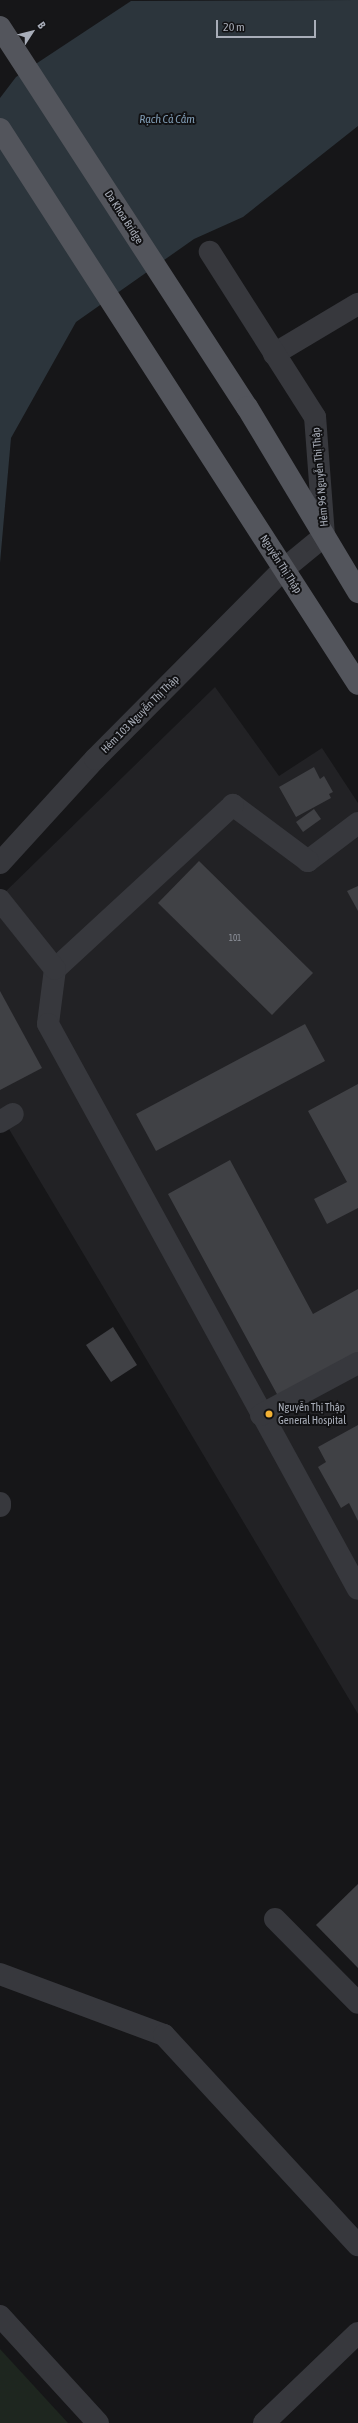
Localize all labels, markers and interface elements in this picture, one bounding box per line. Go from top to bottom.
north arrow [12,12,52,52]
scale bar [218,12,318,38]
text: B [35,19,48,31]
text: 20 m [223,20,245,34]
water label: Rạch Cả Cấm [139,113,195,127]
street label: Da Khoa Bridge [102,188,146,246]
street label: Hẻm 96 Nguyễn Thị Thập [309,427,331,527]
street label: Nguyễn Thị Thập [257,532,305,596]
street label: Hẻm 103 Nguyễn Thị Thập [98,672,182,756]
house number: 101 [229,933,241,943]
place label: Nguyễn Thị Thập General Hospital [278,1401,346,1427]
marker: Nguyễn Thị Thập General Hospital [263,1408,275,1420]

